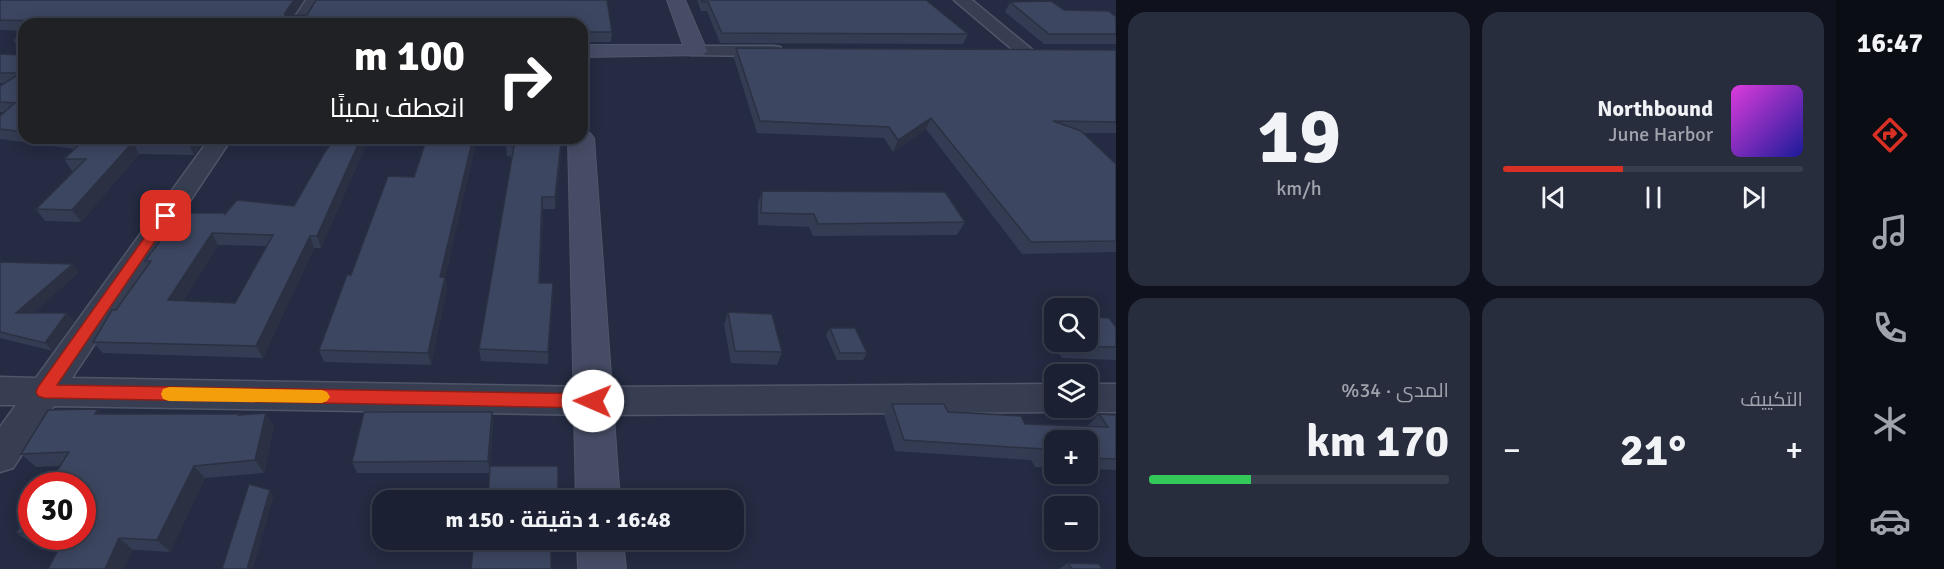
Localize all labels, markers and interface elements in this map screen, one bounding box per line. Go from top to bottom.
text: 16:47 [1857,27,1923,60]
text: 100 m [354,31,465,82]
icon: right [486,42,564,120]
text: 19 [1257,89,1341,185]
text: انعطف يمينًا [329,92,465,125]
text: Northbound [1597,95,1713,122]
icon: directions [1869,114,1911,156]
text: June Harbor [1608,122,1713,147]
text: km/h [1276,176,1322,201]
icon: previous [1537,181,1570,214]
icon: pause [1637,181,1670,214]
icon: next [1737,181,1770,214]
pin [140,190,191,241]
icon: arrive [149,199,182,232]
icon: music [1869,211,1911,253]
map controls [1044,298,1098,550]
button: search [1044,298,1098,352]
icon: phone [1869,307,1911,349]
button: layers [1044,364,1098,418]
position arrow [561,369,625,433]
text: المدى · 34% [1341,378,1449,403]
text: التكييف [1740,387,1803,412]
icon: climate [1869,403,1911,445]
text: 170 km [1306,414,1449,469]
text: 21° [1620,423,1686,478]
button: + [1044,430,1098,484]
text: − [1503,430,1521,471]
text: + [1785,430,1803,471]
speed limit sign: 30 [18,472,96,550]
button: − [1044,496,1098,550]
icon: car [1869,500,1911,542]
text: 16:48 · 1 دقيقة · 150 m [445,506,671,533]

